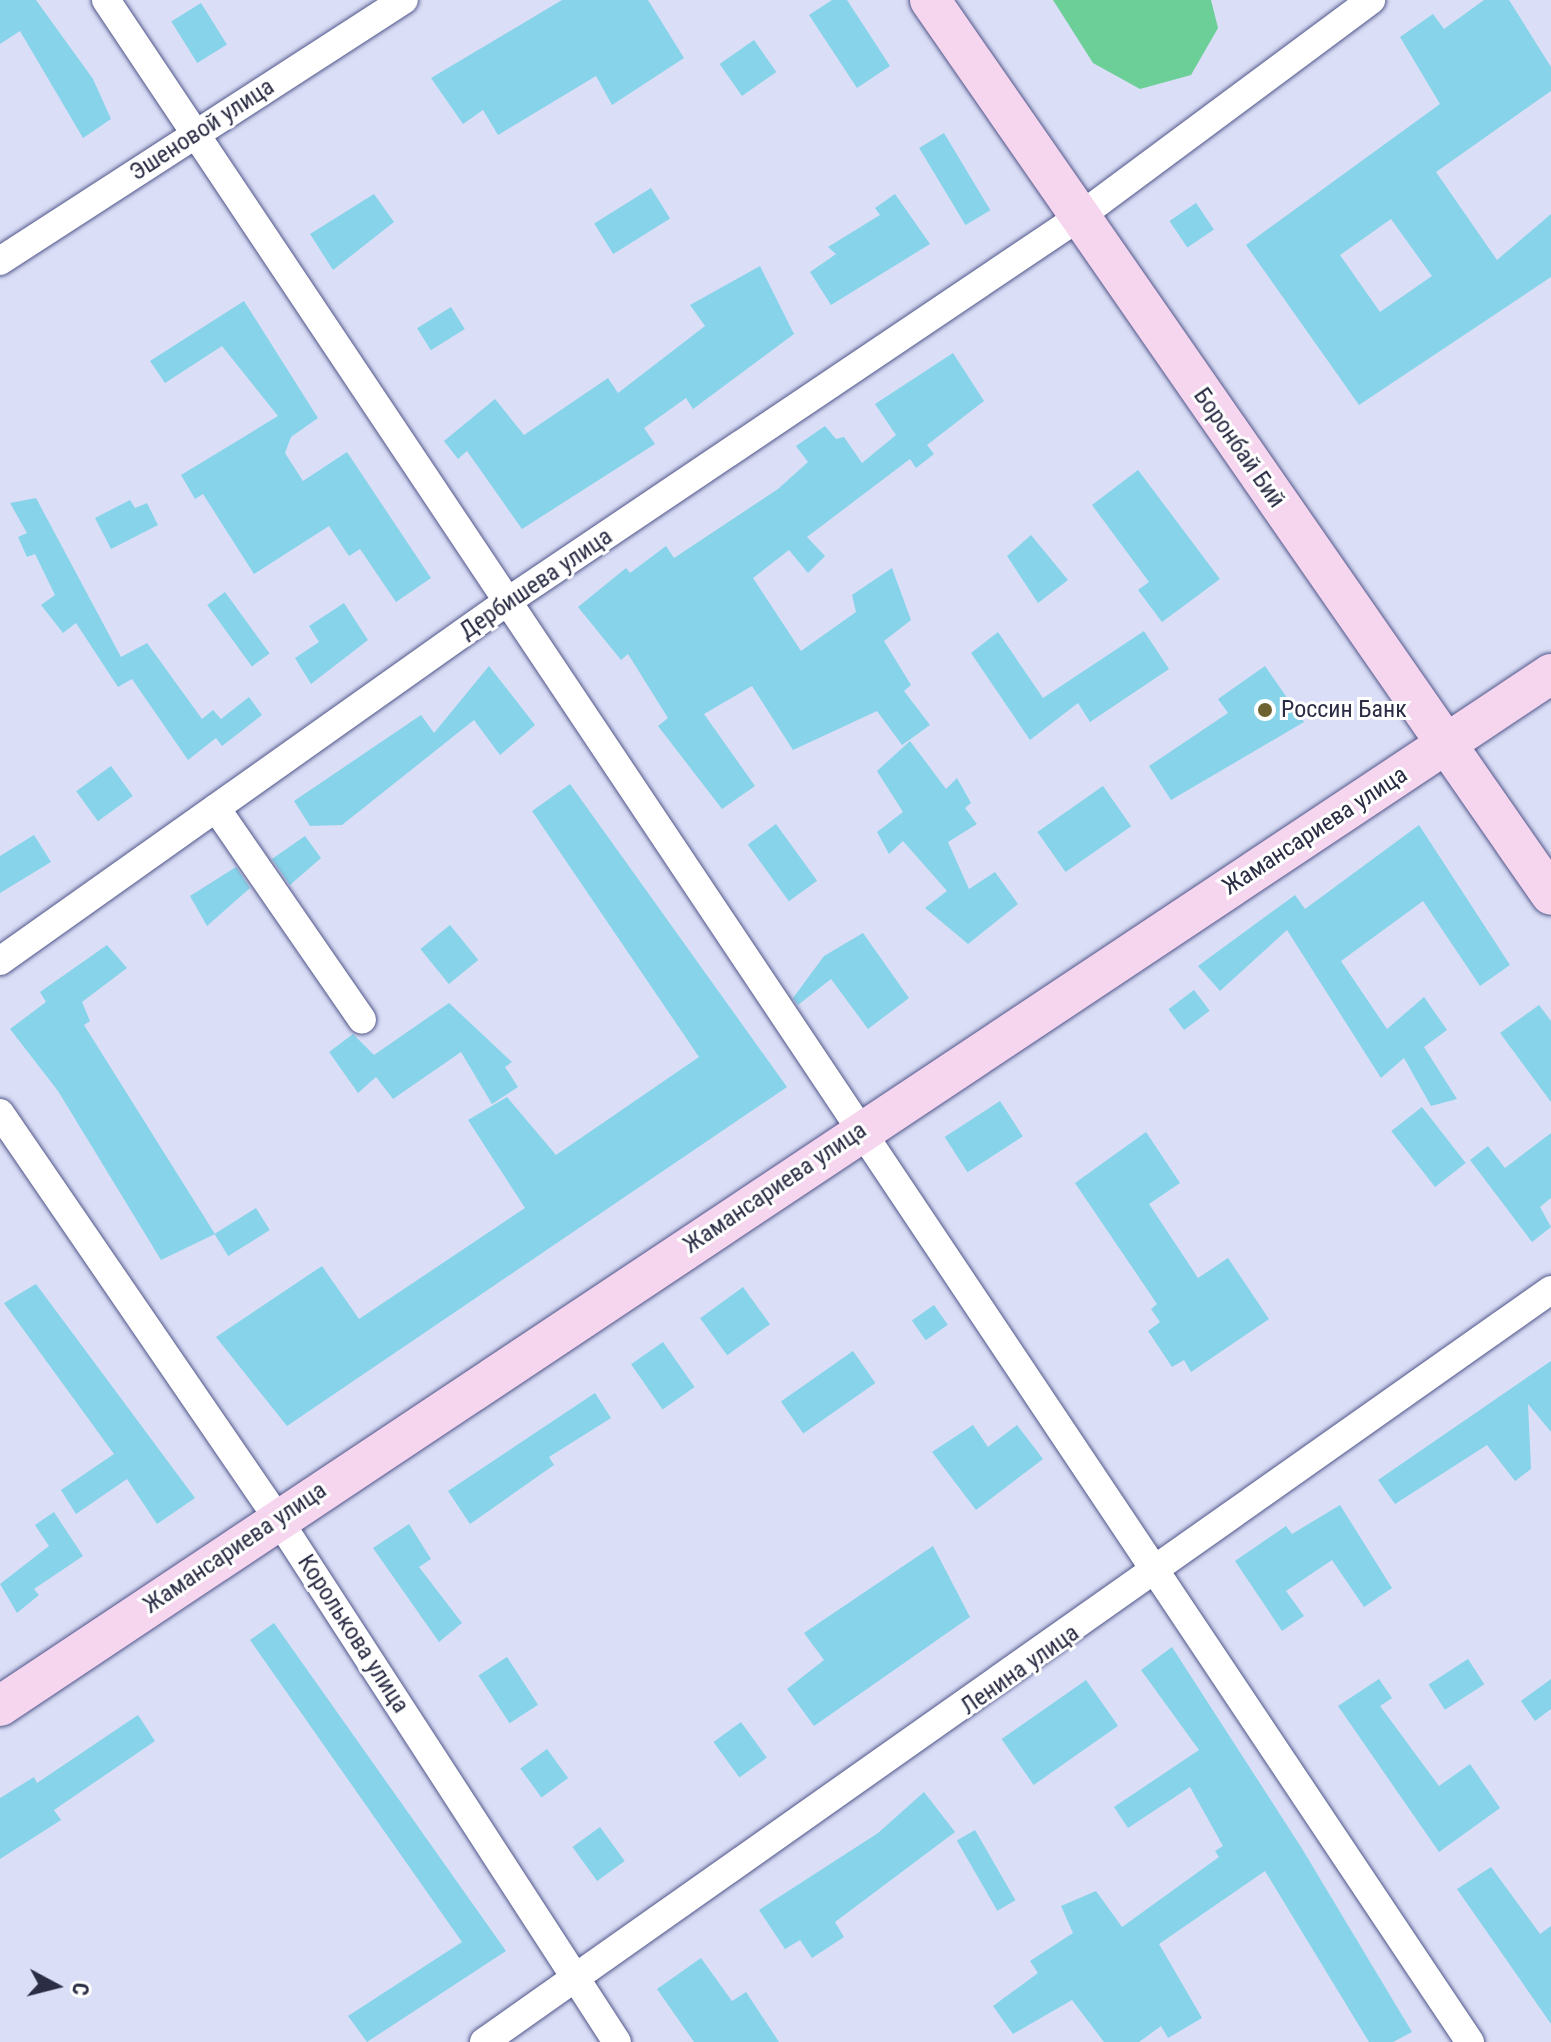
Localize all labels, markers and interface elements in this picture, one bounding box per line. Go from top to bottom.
street label: Эшеновой улица [124,73,280,187]
street label: Боронбай Бий [1187,382,1291,514]
street label: Дербишева улица [454,522,618,646]
place label: Россин Банк [1281,696,1407,724]
marker: Россин Банк [1256,701,1274,719]
street label: Жамансариева улица [1217,760,1413,902]
street label: Жамансариева улица [678,1116,872,1260]
street label: Жамансариева улица [138,1476,332,1620]
street label: Королькова улица [291,1549,415,1719]
street label: Ленина улица [955,1619,1085,1721]
north arrow [16,1946,96,2026]
text: С [67,1981,93,1997]

